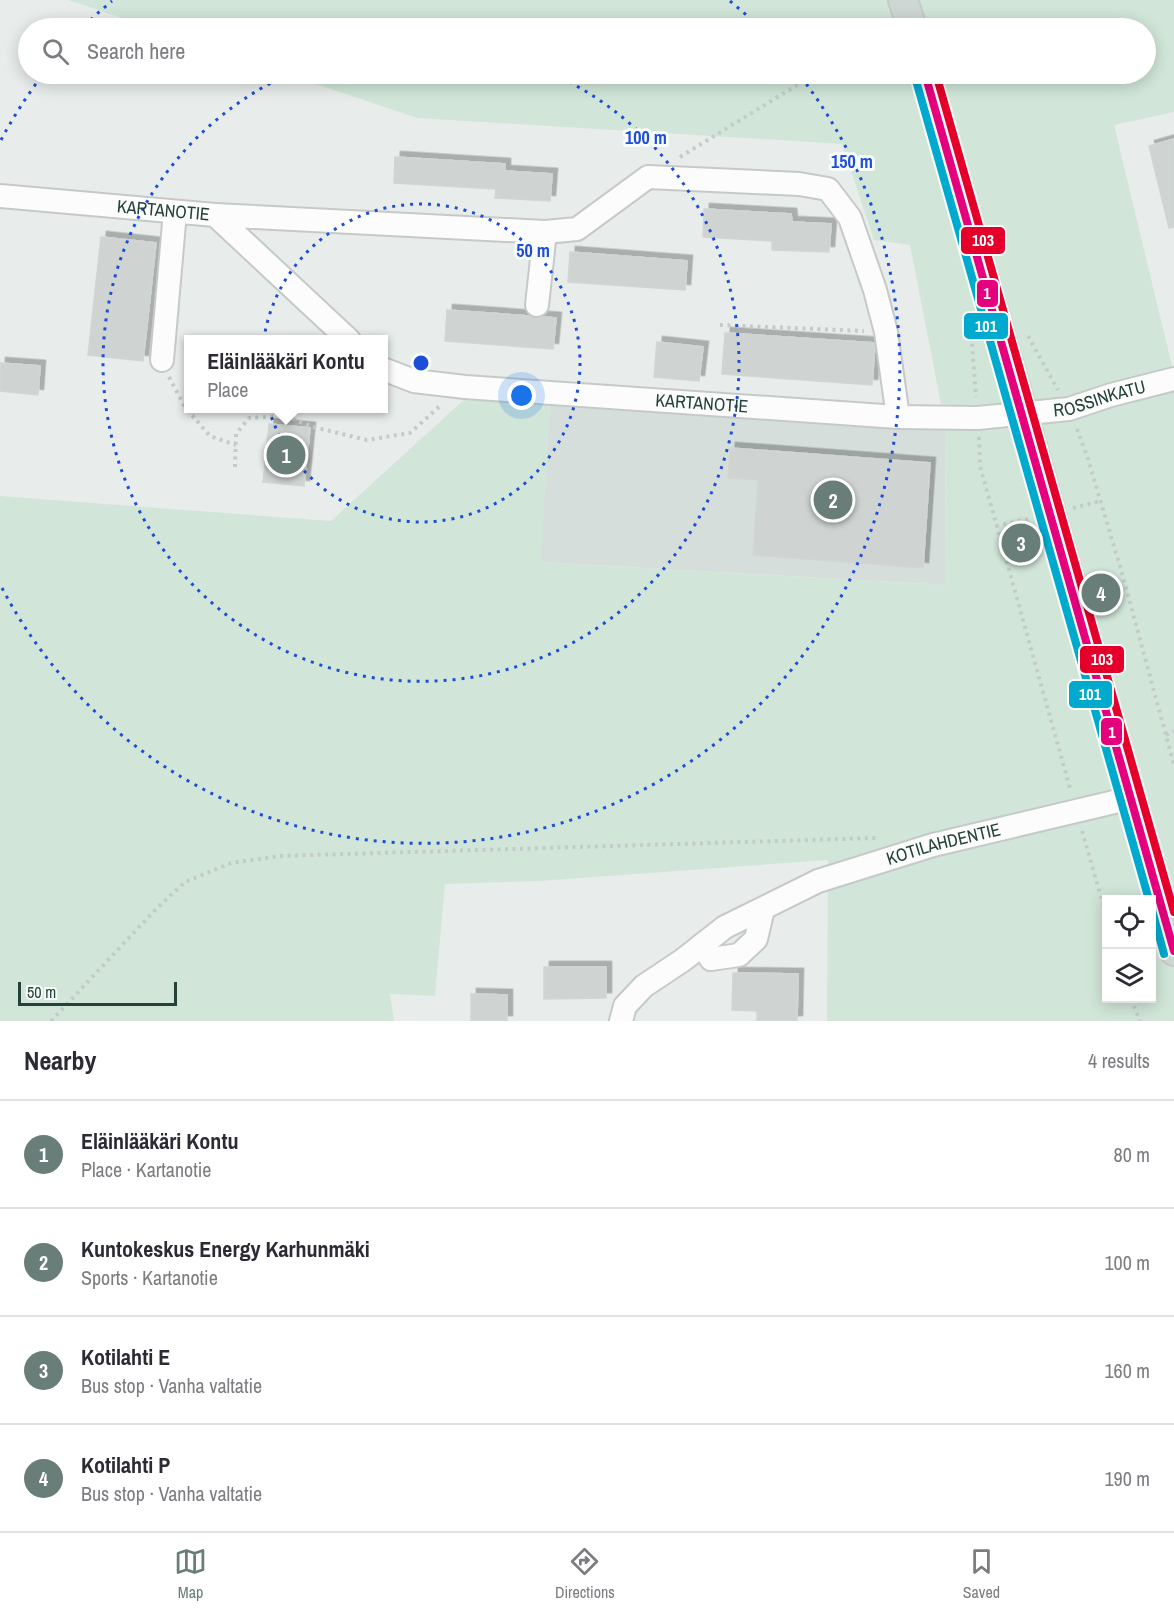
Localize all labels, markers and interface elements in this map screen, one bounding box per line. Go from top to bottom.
search box [18,18,1156,84]
icon: search [39,35,72,68]
text: Search here [87,36,185,66]
text: 100 m [625,125,667,150]
text: 150 m [831,149,873,174]
street label: KARTANOTIE [116,193,211,226]
line badge: 103 [960,226,1006,255]
text: 103 [972,229,994,251]
text: 50 m [516,238,550,263]
line badge: 1 [976,279,999,308]
text: 1 [983,282,991,304]
line badge: 101 [963,312,1009,340]
text: 101 [975,315,998,337]
popup [184,335,388,413]
text: Eläinlääkäri Kontu [207,346,365,376]
centre of rings [411,353,431,373]
street label: ROSSINKATU [1052,374,1148,422]
text: Place [207,376,248,403]
your location [507,381,536,410]
street label: KARTANOTIE [655,387,749,419]
pin: 1 [266,432,306,478]
pin: 2 [814,478,852,522]
pin: 3 [1002,520,1040,566]
pin: 4 [1082,570,1120,616]
line badge: 103 [1079,645,1125,674]
text: 103 [1091,648,1113,670]
line badge: 101 [1068,680,1113,709]
text: 101 [1079,683,1102,705]
line badge: 1 [1100,717,1123,746]
text: 1 [1108,721,1116,743]
street label: KOTILAHDENTIE [883,816,1003,871]
map controls [1102,895,1156,1003]
button: locate [1102,895,1156,949]
button: layers [1102,949,1156,1003]
scale bar [18,979,177,1007]
text: 50 m [27,981,56,1003]
text: Nearby [24,1043,96,1078]
text: 4 results [1088,1047,1150,1074]
text: Eläinlääkäri Kontu [81,1126,238,1156]
text: 1 [39,1141,48,1168]
text: 80 m [1114,1141,1150,1168]
text: Place · Kartanotie [81,1156,211,1183]
text: Kuntokeskus Energy Karhunmäki [81,1234,370,1264]
text: 2 [39,1249,48,1276]
text: 100 m [1104,1249,1150,1276]
text: Sports · Kartanotie [81,1264,218,1291]
text: Kotilahti E [81,1342,170,1372]
text: 3 [39,1357,48,1384]
text: 160 m [1104,1357,1150,1384]
text: Bus stop · Vanha valtatie [81,1372,262,1399]
text: Kotilahti P [81,1450,170,1480]
text: 4 [39,1465,48,1492]
text: 190 m [1104,1465,1150,1492]
text: Bus stop · Vanha valtatie [81,1480,262,1507]
tab: Map [174,1545,207,1603]
tab: Directions [555,1545,615,1603]
tab: Saved [963,1545,1000,1603]

